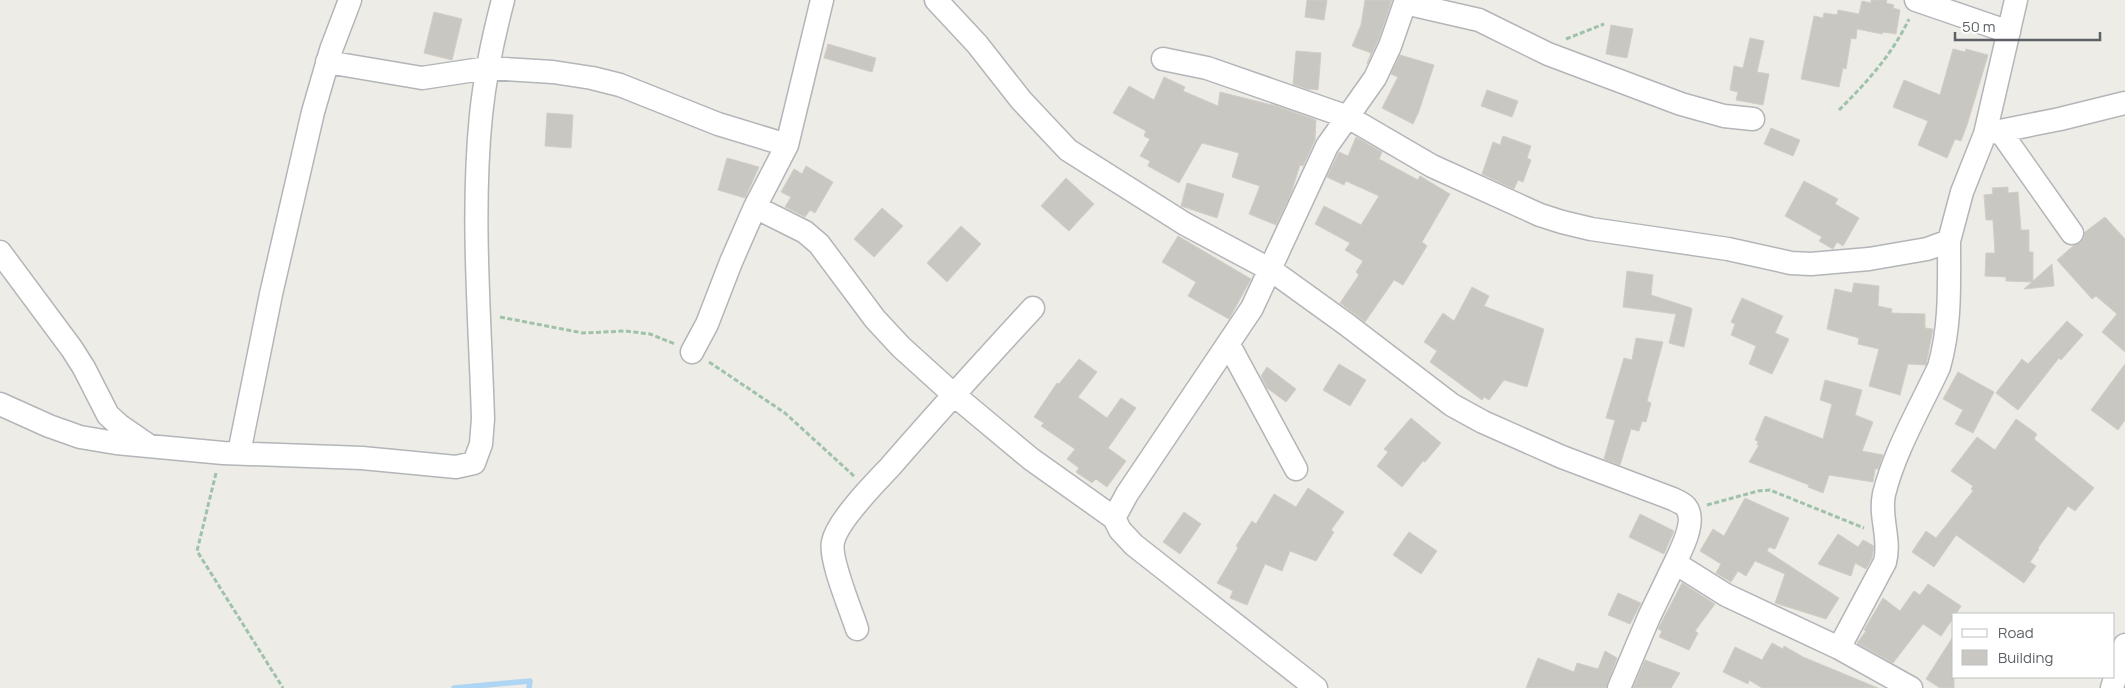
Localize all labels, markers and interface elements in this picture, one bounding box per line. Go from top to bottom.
scale bar [1955,10,2100,42]
text: 50 m [1962,16,1996,37]
legend [1952,613,2115,678]
text: Road [1998,622,2034,643]
text: Building [1998,647,2053,668]

